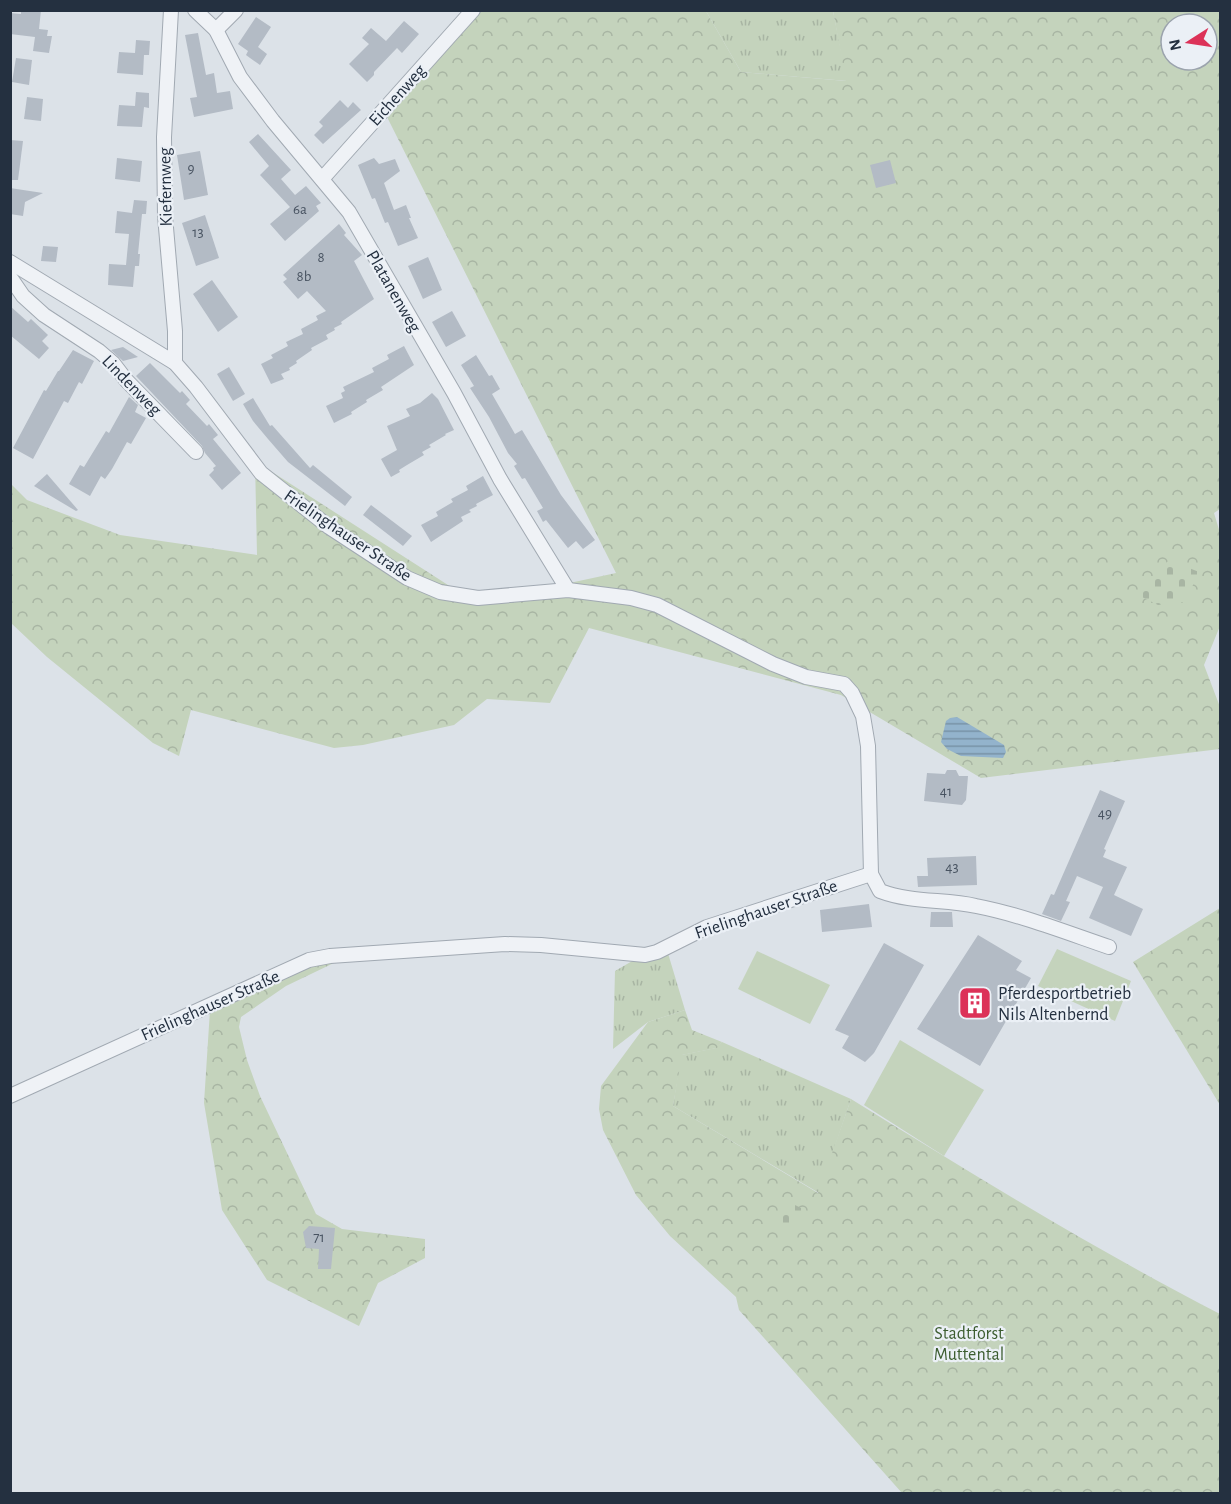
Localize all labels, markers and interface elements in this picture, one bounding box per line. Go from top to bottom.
north arrow [1159,12,1219,72]
text: N [1166,38,1184,52]
street label: Eichenweg [366,61,430,130]
street label: Kiefernweg [156,147,176,227]
house number: 9 [187,161,195,176]
house number: 6a [293,202,307,217]
house number: 13 [192,225,204,240]
street label: Platanenweg [363,247,424,336]
house number: 8 [317,250,325,265]
house number: 8b [297,269,312,284]
street label: Lindenweg [98,352,164,420]
street label: Frielinghauser Straße [280,487,414,585]
house number: 41 [940,784,952,799]
house number: 49 [1098,806,1112,821]
house number: 43 [945,860,959,875]
street label: Frielinghauser Straße [693,877,840,943]
street label: Frielinghauser Straße [138,967,282,1045]
building icon: Pferdesportbetrieb Nils Altenbernd [957,985,993,1021]
place label: Pferdesportbetrieb Nils Altenbernd [998,985,1131,1024]
house number: 71 [313,1230,325,1245]
park label: Stadtforst Muttental [934,1325,1004,1364]

